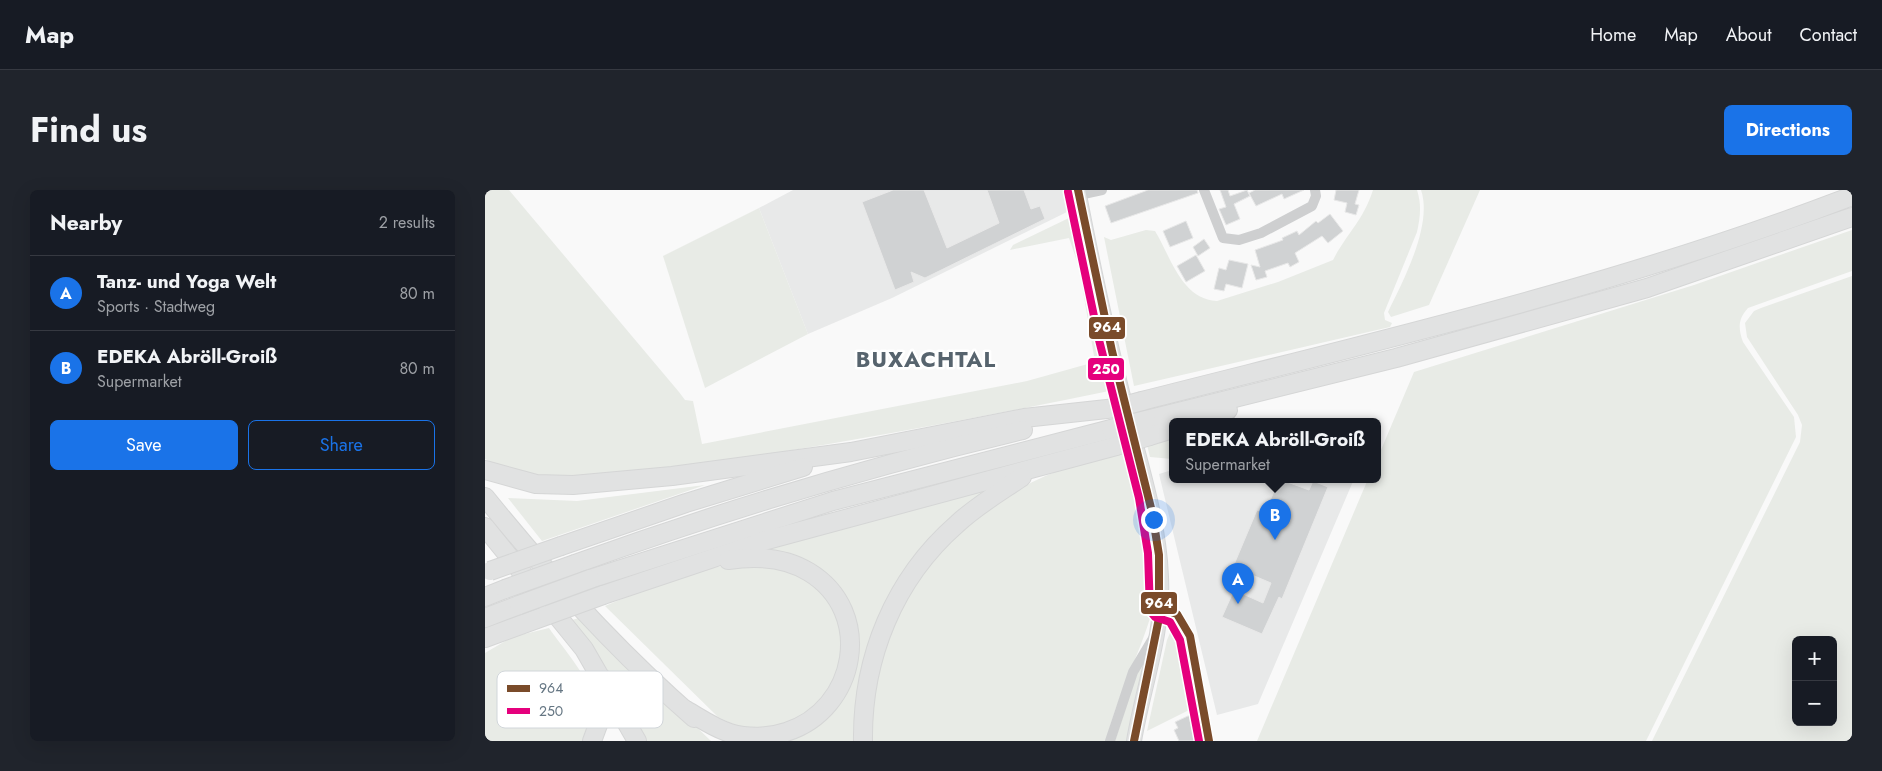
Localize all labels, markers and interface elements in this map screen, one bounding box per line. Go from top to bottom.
text: Map [25,17,74,52]
text: Home [1590,22,1636,48]
text: Map [1664,22,1698,48]
text: About [1726,22,1771,48]
text: Contact [1799,22,1857,48]
text: Find us [30,105,147,155]
button: Directions [1724,105,1852,155]
text: Nearby [50,208,122,238]
text: 2 results [379,211,435,234]
text: Tanz- und Yoga Welt [97,268,276,295]
text: A [60,282,72,305]
text: 80 m [399,282,435,305]
text: Sports · Stadtweg [97,295,215,318]
line badge: 964 [1088,316,1126,340]
text: 964 [1093,317,1121,337]
text: EDEKA Abröll-Groiß [97,343,277,370]
district label: BUXACHTAL [856,343,996,375]
text: B [61,357,71,380]
text: 80 m [399,357,435,380]
line badge: 250 [1087,357,1125,381]
text: 250 [1092,359,1120,379]
text: Supermarket [97,370,182,393]
popup [1169,418,1381,483]
button: Save [50,420,238,470]
button: Share [248,420,435,470]
text: EDEKA Abröll-Groiß [1185,426,1365,453]
text: Supermarket [1185,453,1270,476]
pin: B [1259,499,1291,540]
your location [1141,507,1167,533]
pin: A [1222,563,1254,604]
line badge: 964 [1140,591,1178,615]
text: 964 [1145,593,1173,613]
map controls [1792,636,1837,726]
button: + [1792,636,1837,681]
legend [497,671,663,728]
text: 964 [539,678,563,698]
button: − [1792,681,1837,726]
text: 250 [539,701,563,721]

